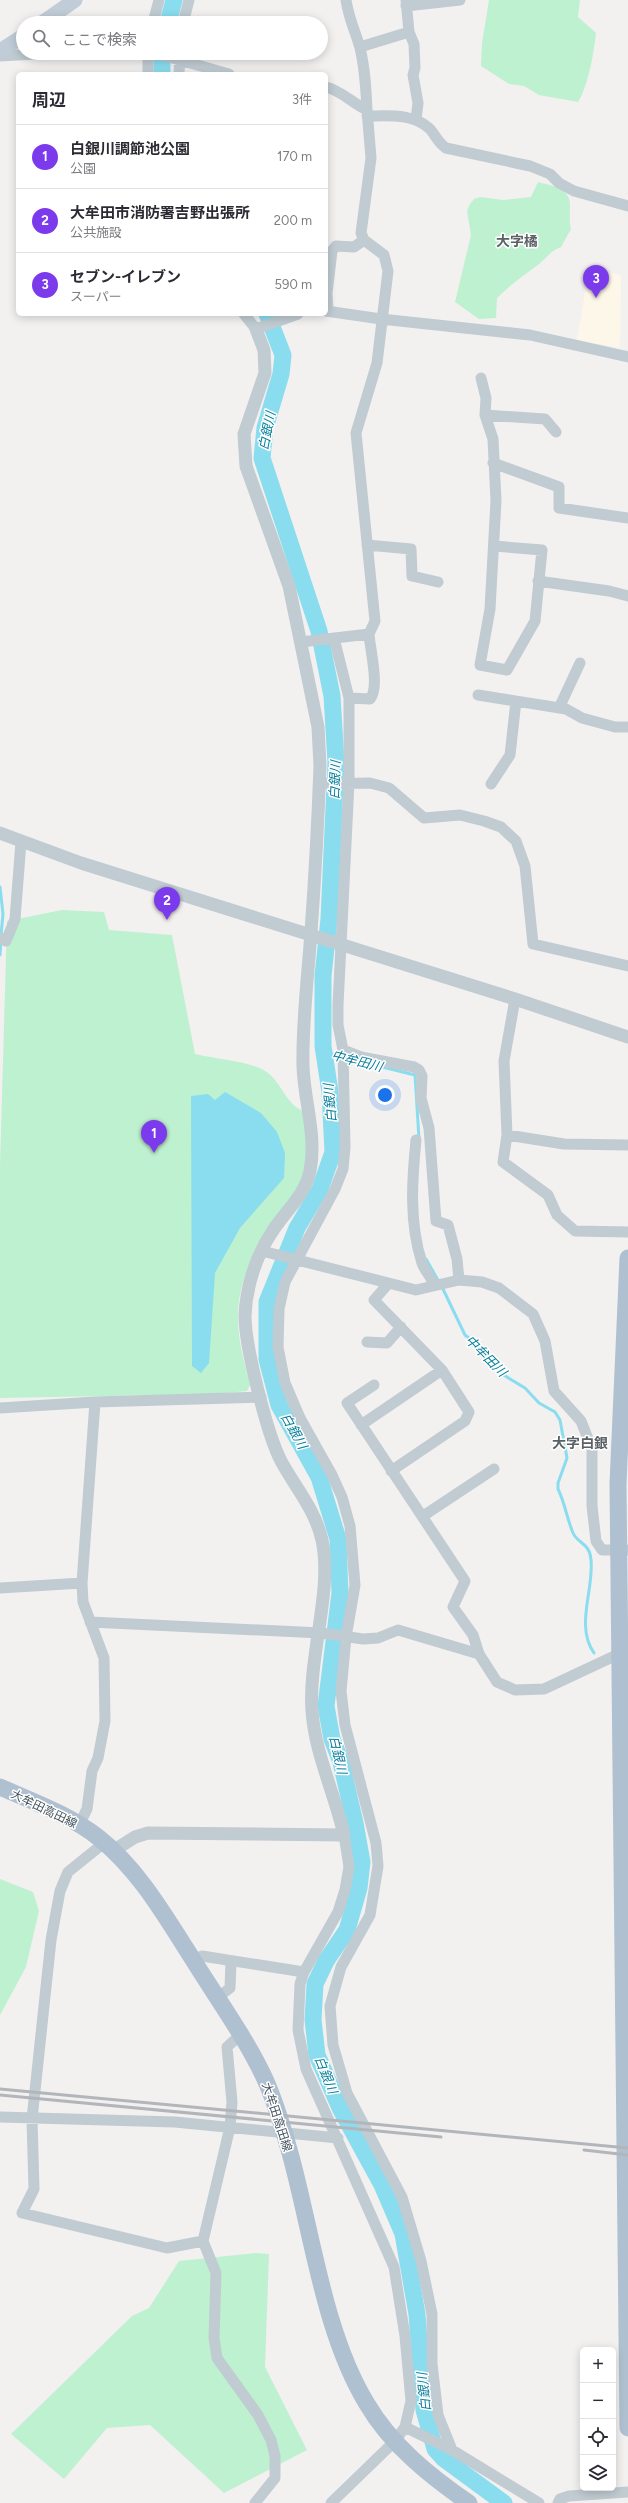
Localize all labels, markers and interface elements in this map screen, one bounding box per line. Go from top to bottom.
search box [16,16,328,60]
icon: search [30,27,52,49]
text: ここで検索 [62,31,137,49]
text: 周辺 [32,90,66,110]
text: 3件 [292,92,312,107]
text: 白銀川調節池公園 [70,140,190,158]
text: 1 [42,149,48,164]
text: 170 m [277,149,312,164]
text: 公園 [70,161,96,176]
text: 大牟田市消防署吉野出張所 [70,204,250,222]
text: 2 [41,213,49,228]
text: 200 m [274,213,312,228]
text: 公共施設 [70,225,122,240]
district label: 大字橘 [496,233,538,250]
pin: 3 [583,265,609,298]
text: セブン-イレブン [70,268,181,286]
text: 3 [41,277,49,292]
text: 590 m [275,277,312,292]
text: スーパー [70,289,122,304]
water label: 白銀川 [256,408,278,452]
water label: 白銀川 [327,758,343,800]
pin: 2 [154,887,180,920]
water label: 中牟田川 [330,1047,386,1075]
water label: 白銀川 [321,1081,339,1123]
your location [375,1085,395,1105]
pin: 1 [141,1120,167,1153]
water label: 中牟田川 [462,1332,511,1381]
water label: 白銀川 [278,1410,311,1453]
district label: 大字白銀 [552,1435,608,1452]
water label: 白銀川 [326,1734,350,1778]
street label: 大牟田高田線 [9,1787,79,1831]
water label: 白銀川 [312,2054,341,2098]
street label: 大牟田高田線 [259,2081,295,2153]
map controls [580,2347,616,2491]
button: + [580,2347,616,2383]
water label: 白銀川 [414,2370,433,2412]
button: − [580,2383,616,2419]
button: locate [580,2419,616,2455]
button: layers [580,2455,616,2491]

